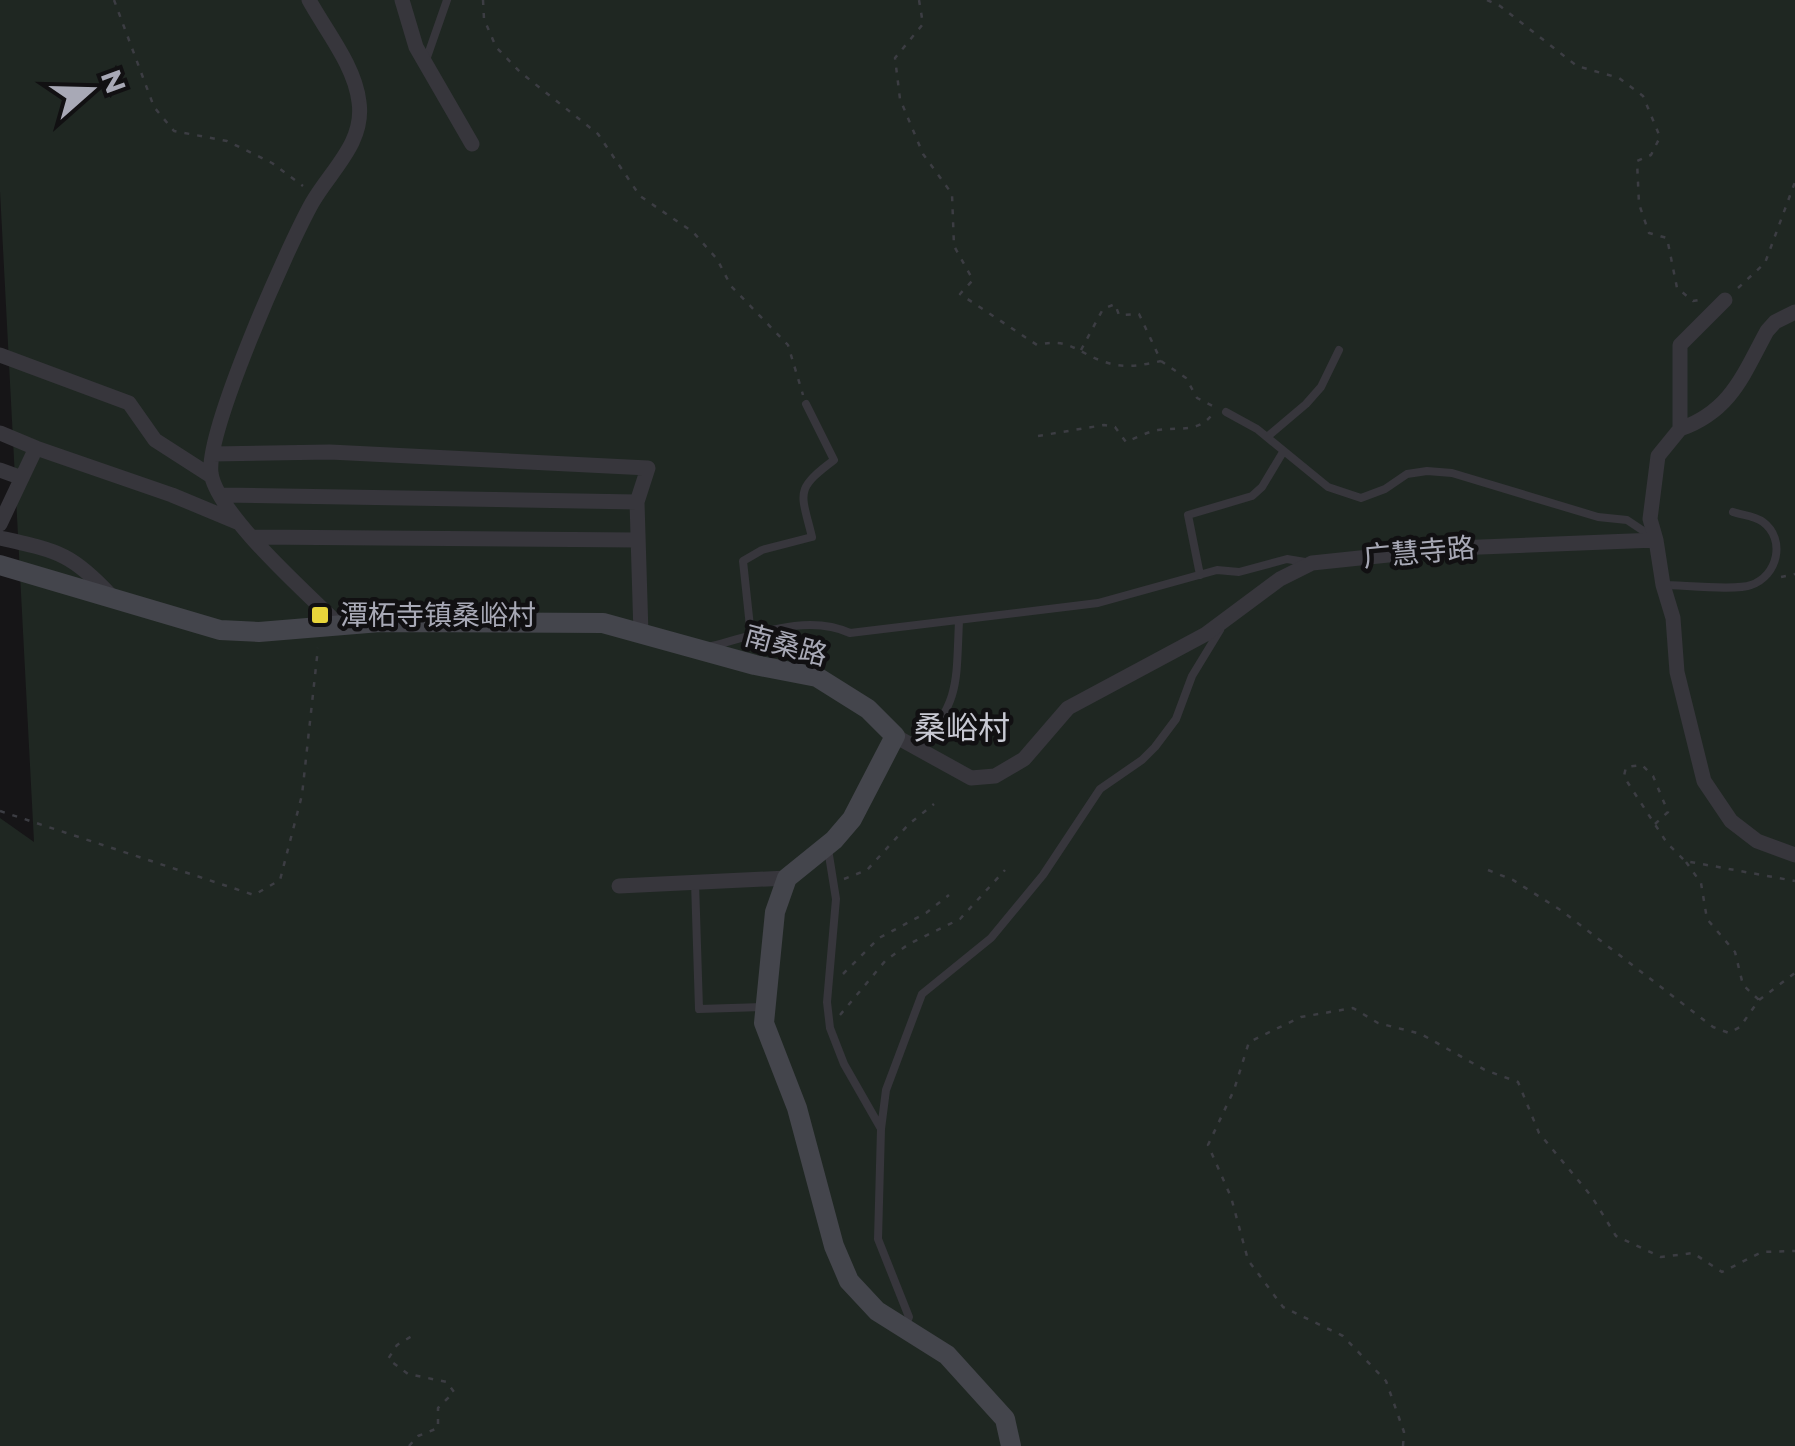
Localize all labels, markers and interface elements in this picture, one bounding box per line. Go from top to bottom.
north arrow [40,40,140,140]
text: N [94,65,133,98]
street label: 广慧寺路 [1362,530,1476,574]
place label: 潭柘寺镇桑峪村 [340,598,536,632]
marker: 潭柘寺镇桑峪村 [309,604,331,626]
street label: 南桑路 [741,618,831,672]
district label: 桑峪村 [914,708,1010,747]

